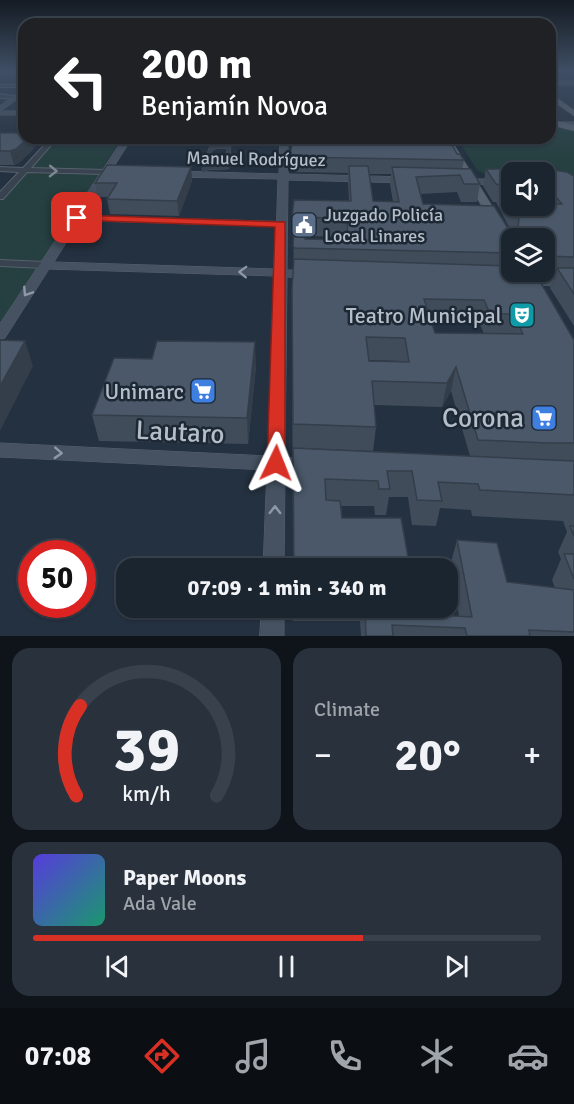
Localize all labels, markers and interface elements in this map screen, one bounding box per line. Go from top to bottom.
text: 200 m [141,39,252,90]
icon: left [42,42,120,120]
text: Benjamín Novoa [141,90,328,123]
street label: Manuel Rodríguez [186,147,326,171]
map controls [501,162,555,282]
button: sound [501,162,555,216]
one-way arrow [48,164,57,177]
pin [51,192,102,243]
icon: arrive [60,201,93,234]
place label: Juzgado Policía Local Linares [324,204,443,247]
public building icon: Juzgado Policía Local Linares [289,210,319,240]
button: layers [501,228,555,282]
one-way arrow [238,265,247,278]
one-way arrow [23,286,35,296]
theatre icon: Teatro Municipal [507,300,537,330]
place label: Teatro Municipal [346,302,502,329]
supermarket icon: Unimarc [188,376,218,406]
place label: Unimarc [105,378,184,405]
place label: Corona [442,402,524,435]
supermarket icon: Corona [529,403,559,433]
street label: Lautaro [135,414,225,451]
position arrow [244,431,308,495]
one-way arrow [54,446,63,459]
one-way arrow [269,506,281,515]
speed limit sign: 50 [18,540,96,618]
text: 07:09 · 1 min · 340 m [187,574,387,601]
text: Climate [314,697,380,722]
text: 39 [113,711,180,788]
text: 20° [394,728,461,783]
text: − [314,735,332,776]
text: + [523,735,541,776]
text: km/h [122,781,171,807]
text: Paper Moons [123,864,246,891]
text: Ada Vale [123,891,197,916]
icon: previous [101,950,134,983]
icon: pause [270,950,303,983]
icon: next [440,950,473,983]
icon: directions [141,1035,183,1077]
icon: music [232,1035,274,1077]
icon: phone [324,1035,366,1077]
icon: climate [416,1035,458,1077]
icon: car [507,1035,549,1077]
text: 07:08 [25,1040,91,1073]

